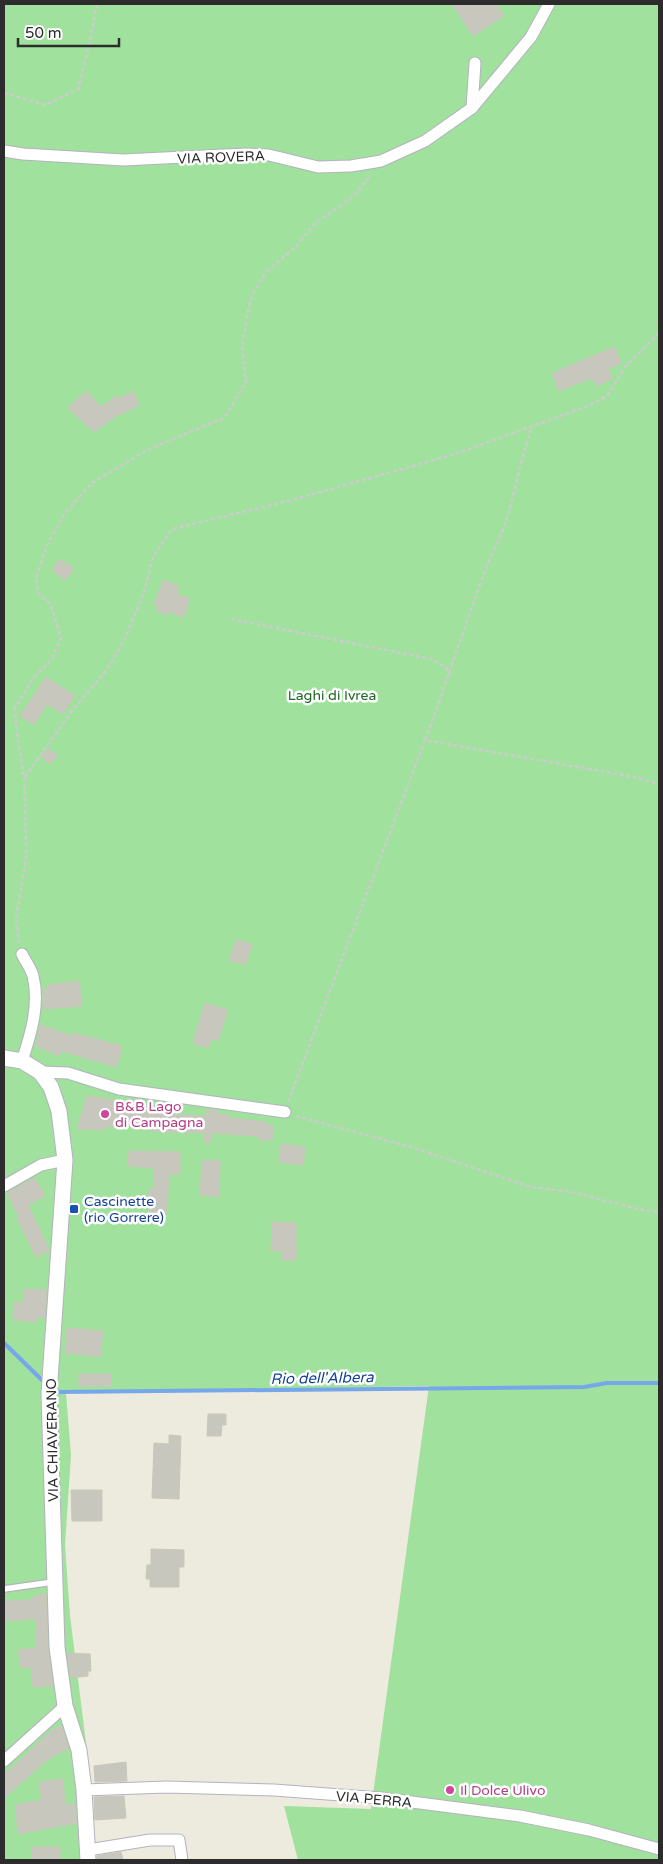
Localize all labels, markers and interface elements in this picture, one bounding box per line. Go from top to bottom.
scale bar [18,15,119,47]
text: 50 m [25,24,62,42]
street label: VIA ROVERA [177,147,265,168]
park label: Laghi di Ivrea [288,687,376,704]
place label: B&B Lago di Campagna [115,1098,203,1131]
marker: B&B Lago di Campagna [99,1108,111,1120]
place label: Cascinette (rio Gorrere) [84,1193,164,1226]
marker: Cascinette (rio Gorrere) [68,1203,80,1215]
water label: Rio dell'Albera [270,1368,374,1388]
street label: VIA CHIAVERANO [43,1378,62,1502]
place label: Il Dolce Ulivo [460,1782,545,1799]
marker: Il Dolce Ulivo [444,1784,456,1796]
street label: VIA PERRA [335,1788,413,1811]

